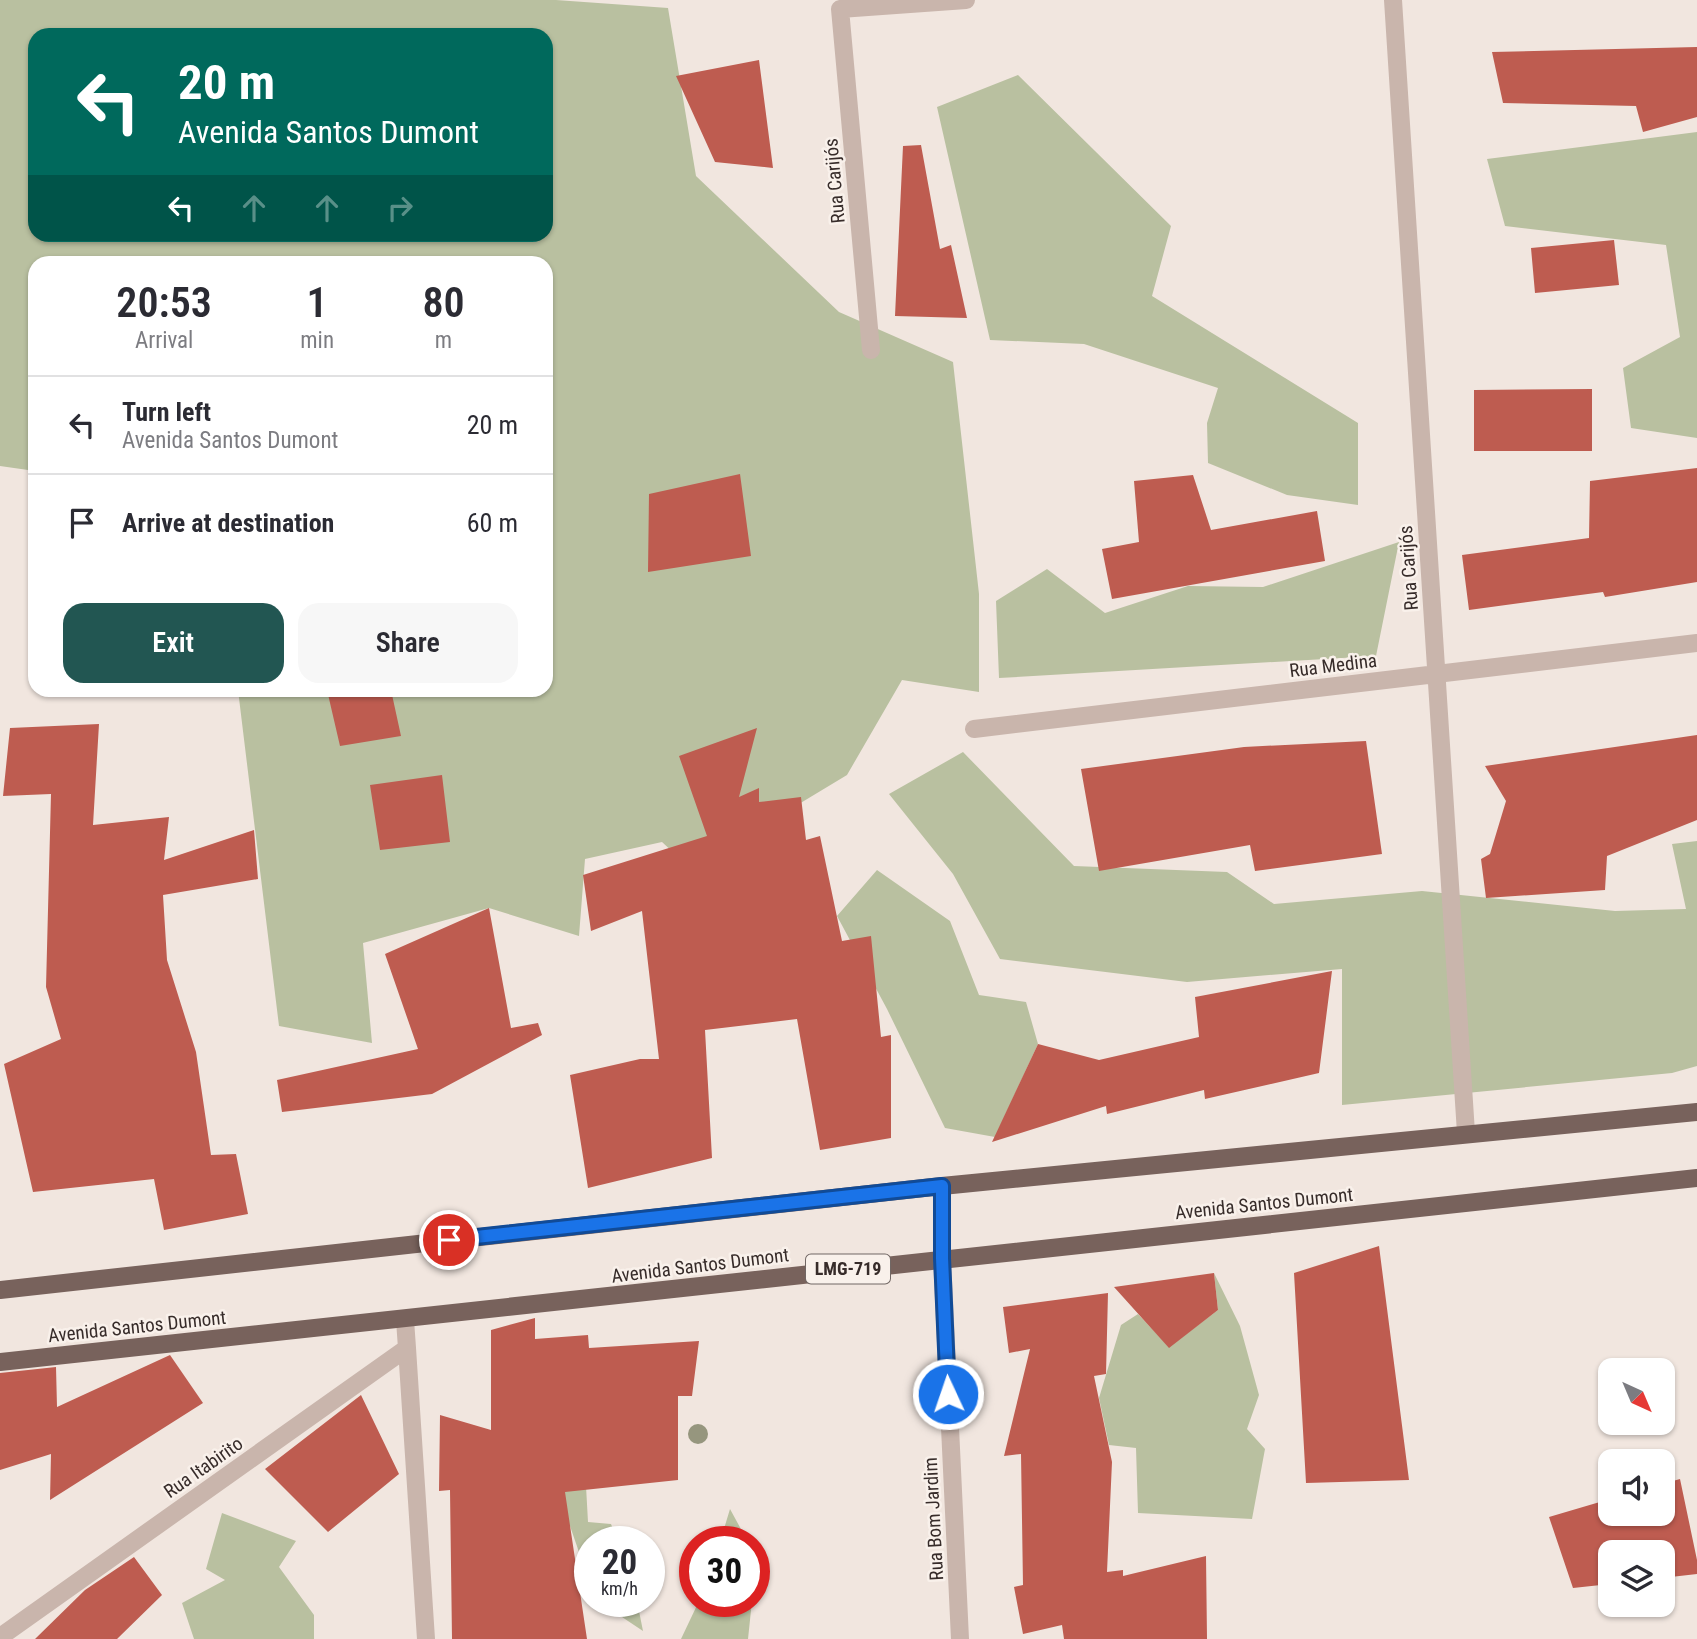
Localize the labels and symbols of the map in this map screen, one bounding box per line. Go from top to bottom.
street label: Rua Carijós [819,138,850,224]
street label: Rua Carijós [1394,525,1423,611]
street label: Rua Medina [1288,649,1378,682]
street label: Avenida Santos Dumont [1174,1183,1354,1224]
pin [419,1210,479,1270]
street label: Avenida Santos Dumont [610,1243,790,1288]
road number: LMG-719 [806,1254,890,1284]
street label: Avenida Santos Dumont [47,1306,227,1347]
position arrow [911,1357,985,1431]
north arrow [1598,1358,1675,1435]
street label: Rua Itabirito [159,1432,247,1503]
street label: Rua Bom Jardim [919,1457,948,1581]
speed limit sign: 30 [679,1526,770,1617]

